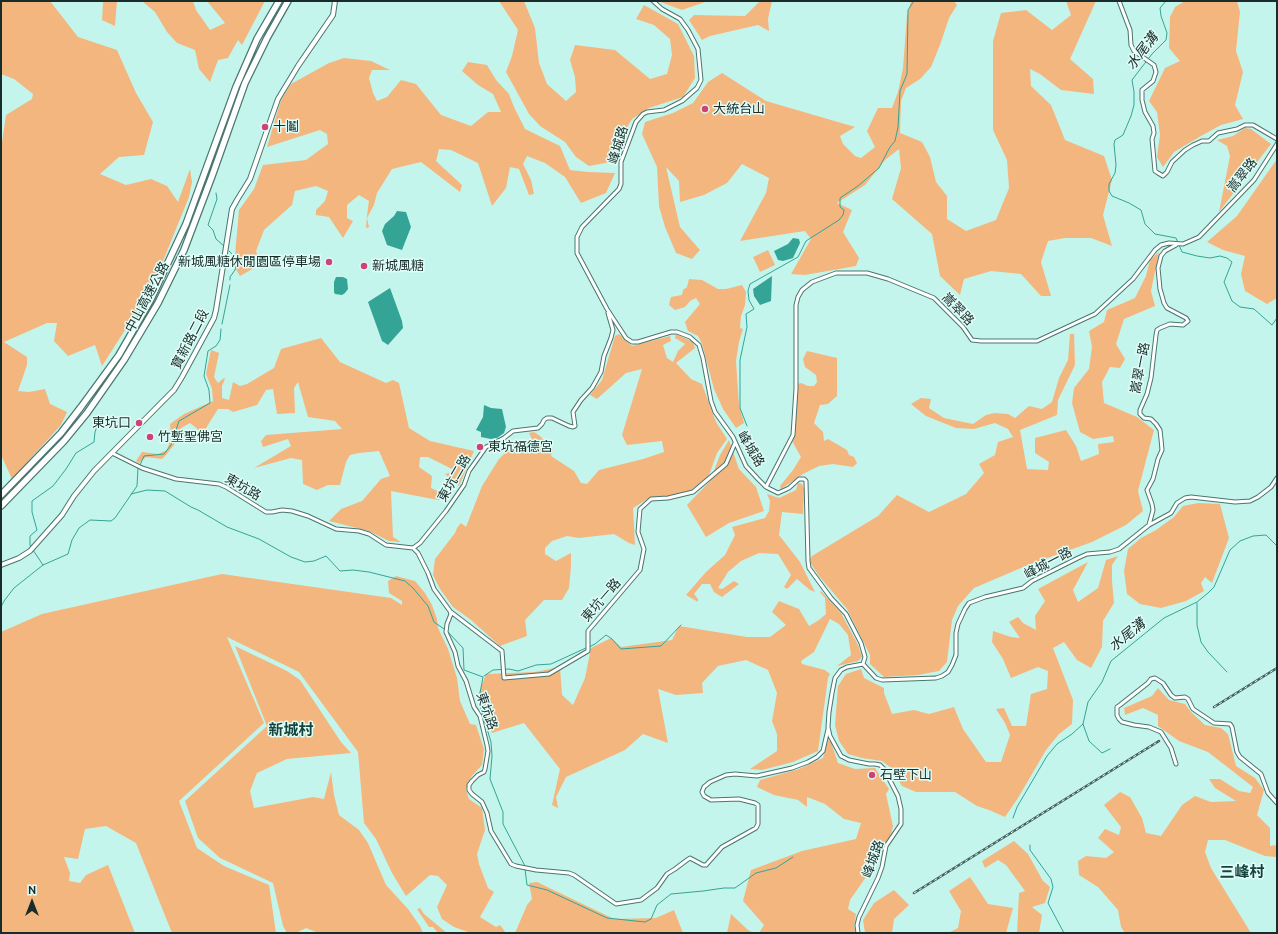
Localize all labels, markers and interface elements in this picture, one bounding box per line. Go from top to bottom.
water label: 水尾溝 [1122,29,1162,73]
place label: 大統台山 [713,101,765,117]
marker: 大統台山 [700,104,710,114]
place label: 十鬮 [273,119,299,135]
marker: 十鬮 [260,122,270,132]
street label: 峰城路 [605,124,631,166]
street label: 嵩翠路 [1224,155,1260,195]
place label: 新城風糖休閒園區停車場 [178,254,321,270]
marker: 新城風糖休閒園區停車場 [324,257,334,267]
place label: 新城風糖 [372,258,424,274]
street label: 中山高速公路 [122,259,172,335]
marker: 新城風糖 [359,261,369,271]
street label: 嵩翠路 [939,290,977,328]
street label: 寶新路二段 [168,307,212,371]
street label: 嵩翠一路 [1127,341,1153,395]
place label: 東坑口 [92,415,131,431]
marker: 東坑口 [134,418,144,428]
street label: 峰城路 [734,428,768,470]
place label: 竹塹聖佛宮 [158,429,223,445]
marker: 竹塹聖佛宮 [145,432,155,442]
place label: 東坑福德宮 [488,439,553,455]
marker: 東坑福德宮 [475,442,485,452]
street label: 東坑二路 [434,452,474,504]
street label: 東坑路 [222,470,264,504]
street label: 峰城一路 [1021,544,1075,582]
street label: 東坑一路 [578,575,624,625]
water label: 水尾溝 [1105,615,1149,655]
street label: 東坑路 [473,690,501,732]
district label: 新城村 [269,721,313,739]
place label: 石壁下山 [880,767,932,783]
marker: 石壁下山 [867,770,877,780]
street label: 峰城路 [859,838,887,880]
district label: 三峰村 [1220,863,1264,881]
north arrow [12,882,52,922]
text: N [28,884,36,896]

